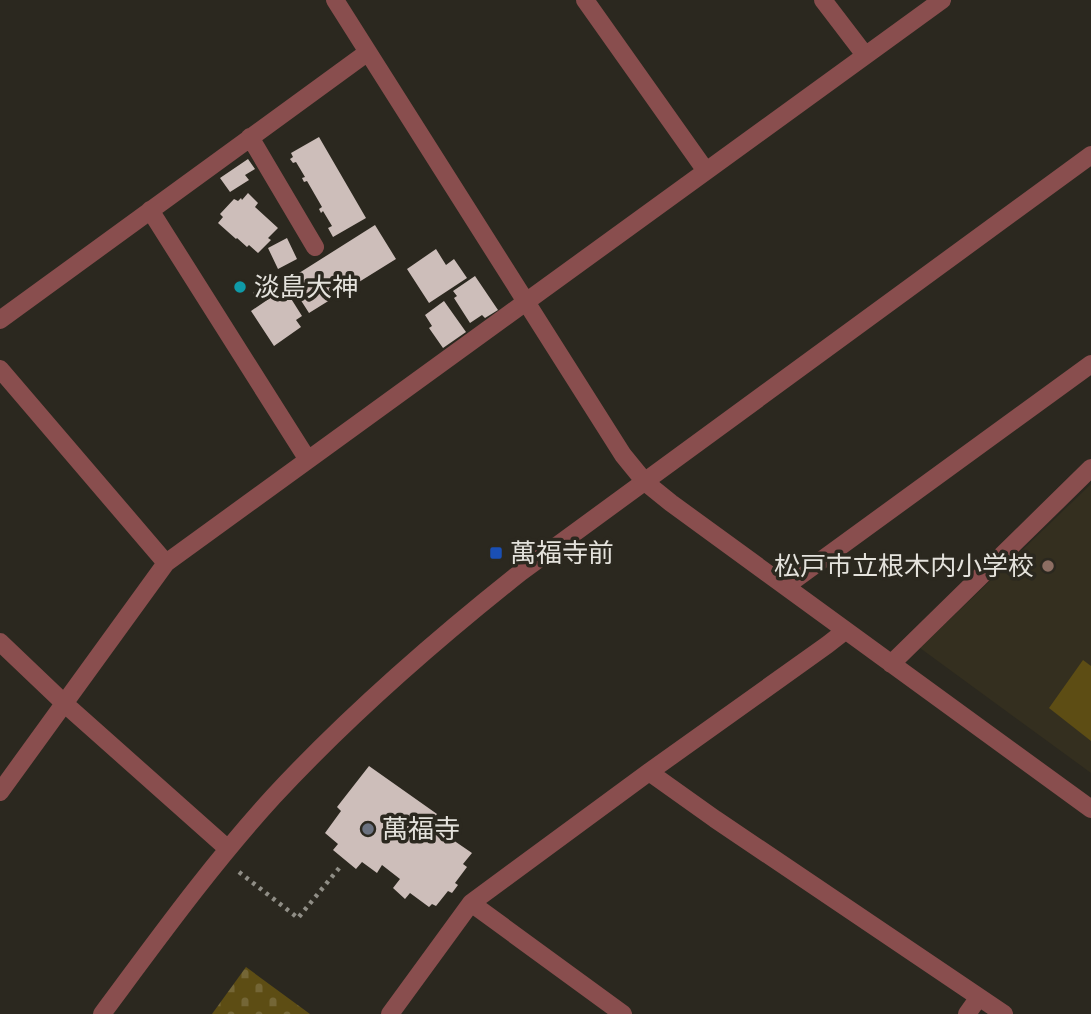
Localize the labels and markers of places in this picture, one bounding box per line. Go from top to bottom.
place label: 淡島大神 [254,271,358,303]
marker: 淡島大神 [232,279,248,295]
place label: 萬福寺前 [510,537,614,569]
marker: 萬福寺前 [488,545,504,561]
place label: 松戸市立根木内小学校 [774,550,1034,582]
marker: 松戸市立根木内小学校 [1040,558,1056,574]
place label: 萬福寺 [382,813,460,845]
marker: 萬福寺 [360,821,376,837]

